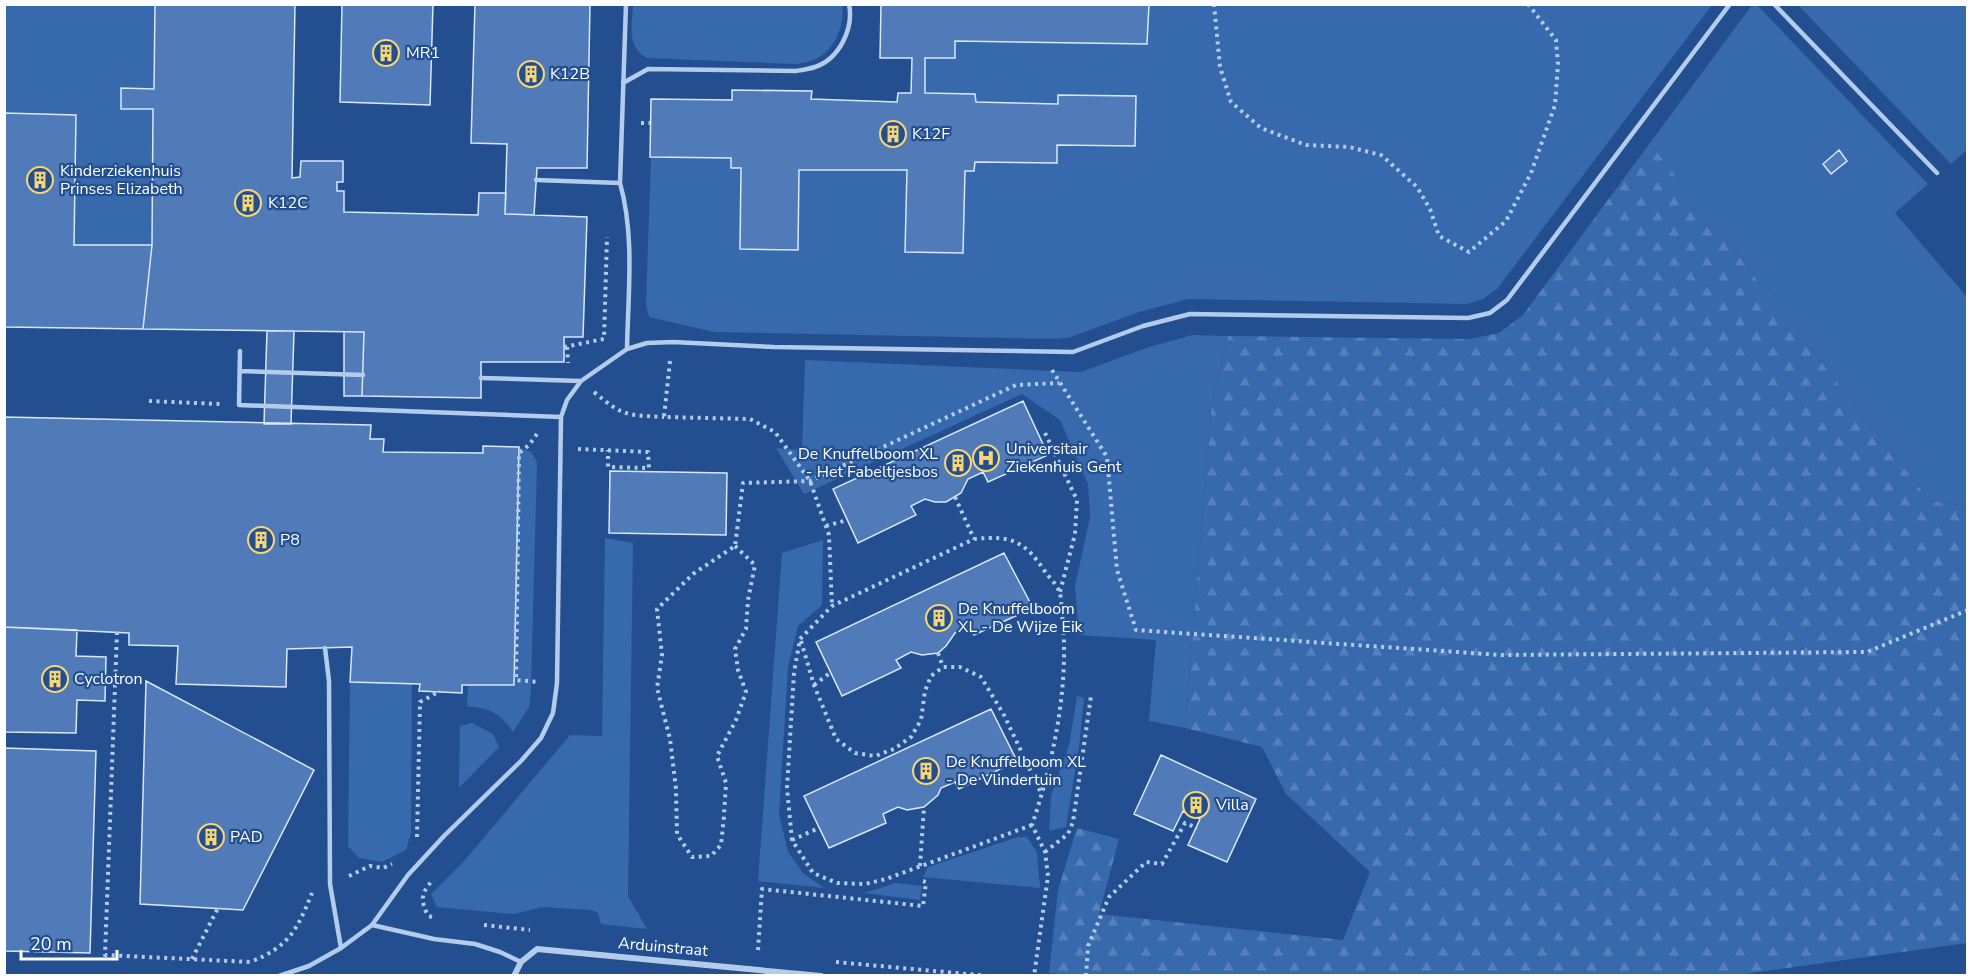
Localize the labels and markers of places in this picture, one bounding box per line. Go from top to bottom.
building icon: MR1 [371,38,401,68]
place label: MR1 [406,42,440,64]
building icon: K12B [516,59,546,89]
place label: K12B [550,63,590,85]
building icon: K12F [878,119,908,149]
place label: K12F [912,123,950,145]
place label: Kinderziekenhuis Prinses Elizabeth [60,160,183,200]
building icon: Kinderziekenhuis Prinses Elizabeth [25,165,55,195]
building icon: K12C [233,188,263,218]
place label: K12C [268,192,308,214]
place label: Universitair Ziekenhuis Gent [1006,438,1122,478]
place label: De Knuffelboom XL - Het Fabeltjesbos [798,443,938,483]
hospital icon: Universitair Ziekenhuis Gent [971,443,1001,473]
building icon: De Knuffelboom XL - Het Fabeltjesbos [943,448,973,478]
building icon: P8 [246,525,276,555]
place label: P8 [280,529,300,551]
place label: De Knuffelboom XL - De Wijze Eik [958,598,1084,638]
building icon: De Knuffelboom XL - De Wijze Eik [924,603,954,633]
building icon: Cyclotron [40,664,70,694]
place label: Cyclotron [74,668,143,690]
place label: De Knuffelboom XL - De Vlindertuin [946,751,1086,791]
building icon: De Knuffelboom XL - De Vlindertuin [911,756,941,786]
building icon: Villa [1181,790,1211,820]
place label: Villa [1215,794,1249,816]
building icon: PAD [196,822,226,852]
place label: PAD [230,826,263,848]

